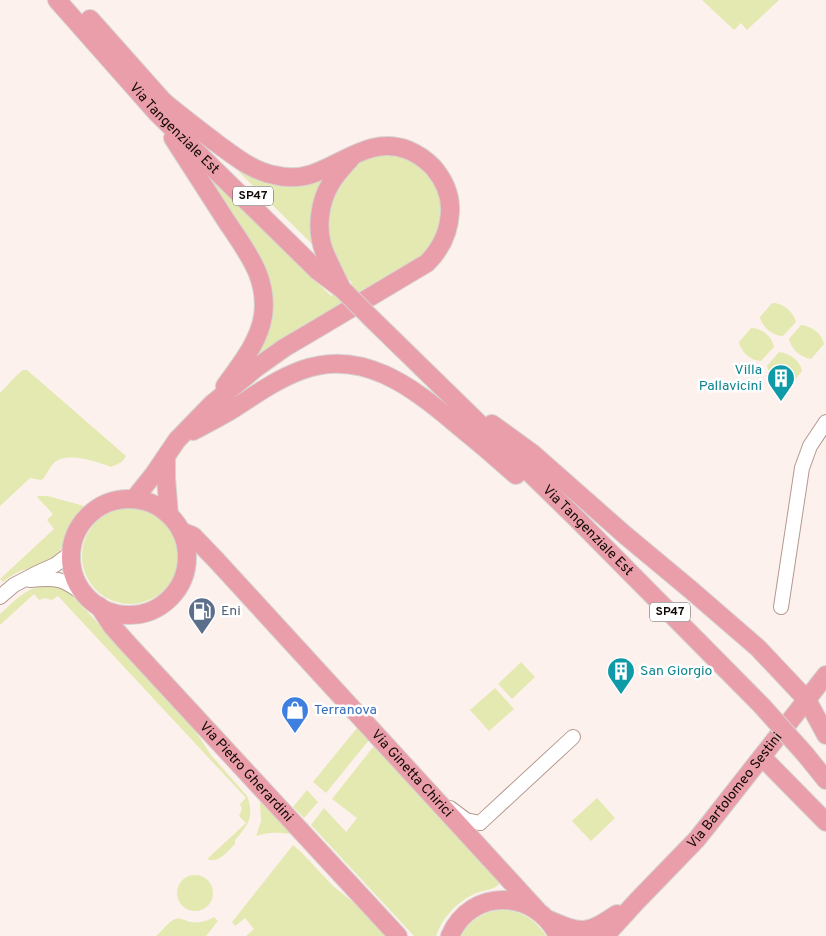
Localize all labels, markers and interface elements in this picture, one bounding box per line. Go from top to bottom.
street label: Via Tangenziale Est [126,79,223,178]
road number: SP47 [233,187,273,206]
place label: Villa Pallavicini [699,362,762,395]
building icon: Villa Pallavicini [766,363,796,402]
street label: Via Tangenziale Est [539,481,637,579]
fuel station icon: Eni [187,596,217,635]
road number: SP47 [650,602,690,622]
place label: Eni [221,603,241,620]
building icon: San Giorgio [606,656,636,695]
place label: San Giorgio [640,663,713,680]
shop icon: Terranova [280,695,310,734]
place label: Terranova [314,702,377,719]
street label: Via Pietro Gherardini [196,718,297,825]
street label: Via Ginetta Chirici [367,726,456,821]
street label: Via Bartolomeo Sestini [684,729,786,852]

